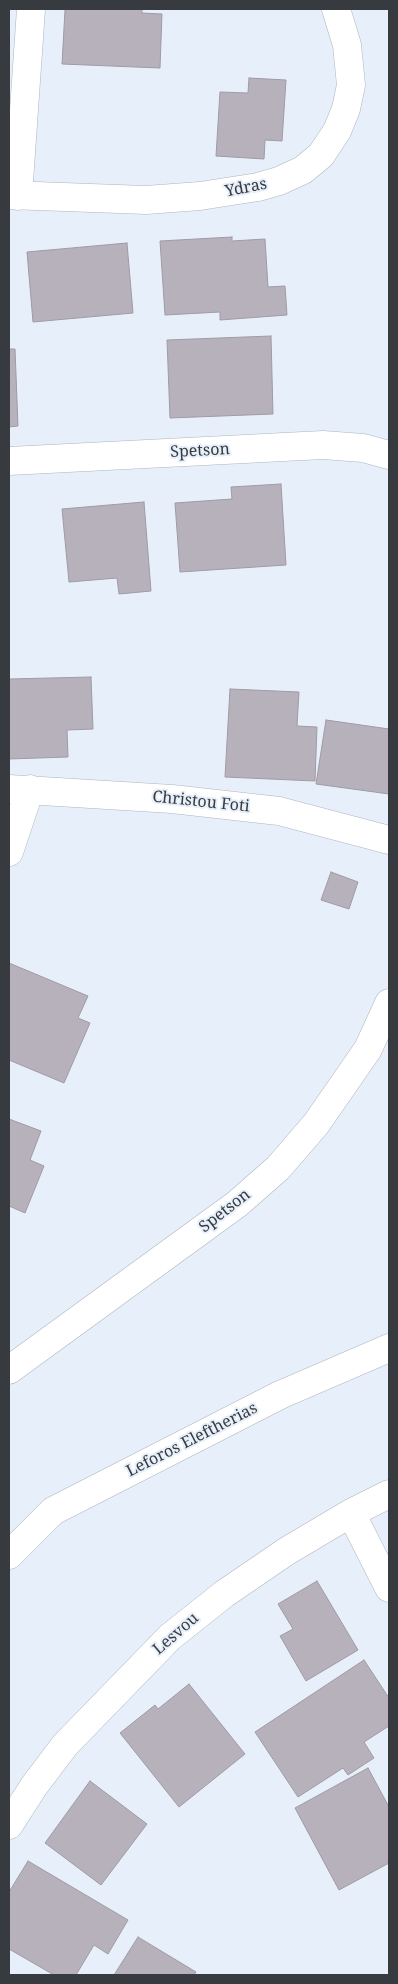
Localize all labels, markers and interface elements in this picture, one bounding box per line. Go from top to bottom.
street label: Ydras [223,175,269,201]
street label: Spetson [170,440,230,462]
street label: Christou Foti [151,787,251,817]
street label: Spetson [196,1185,254,1237]
street label: Leforos Eleftherias [123,1399,261,1481]
street label: Lesvou [149,1609,203,1659]

